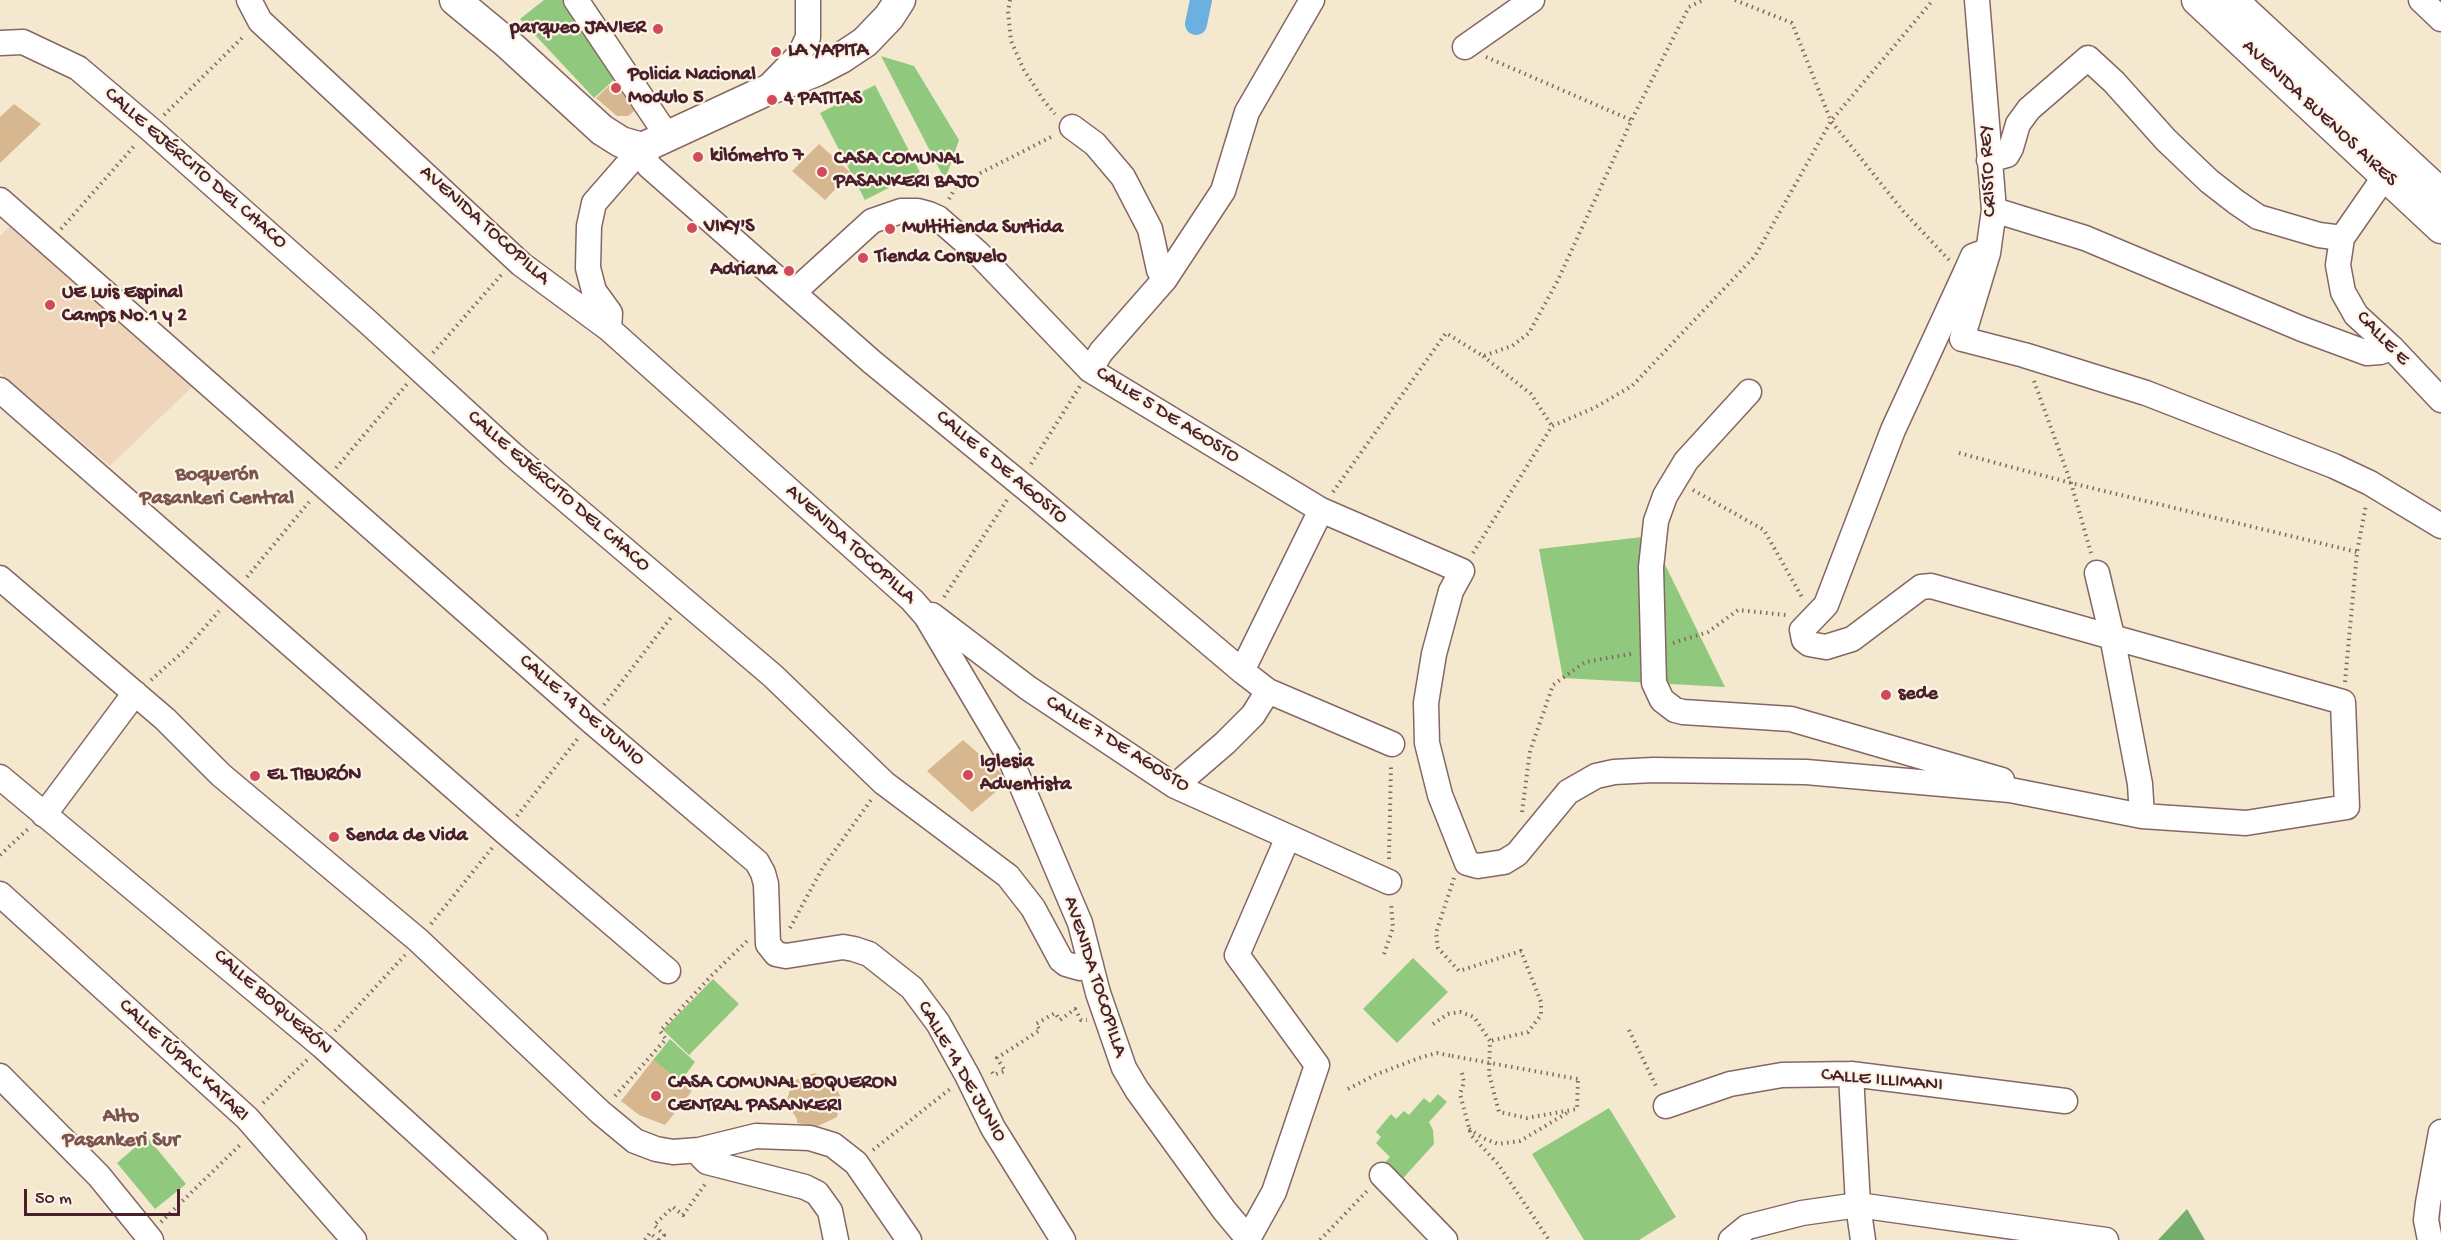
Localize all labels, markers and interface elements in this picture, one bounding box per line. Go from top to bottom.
place label: parqueo JAVIER [510,17,646,41]
marker: parqueo JAVIER [651,22,665,36]
street label: AVENIDA BUENOS AIRES [2236,35,2402,193]
place label: LA YAPITA [788,40,868,64]
marker: LA YAPITA [769,45,783,59]
place label: Policia Nacional Modulo 5 [628,64,756,111]
marker: Policia Nacional Modulo 5 [609,81,623,95]
street label: CALLE EJÉRCITO DEL CHACO [98,83,292,255]
place label: 4 PATITAS [784,88,862,112]
marker: 4 PATITAS [765,93,779,107]
street label: CRISTO REY [1975,124,2003,218]
place label: kilómetro 7 [710,145,803,169]
place label: CASA COMUNAL PASANKERI BAJO [834,148,979,195]
marker: kilómetro 7 [691,150,705,164]
street label: AVENIDA TOCOPILLA [414,161,554,291]
marker: CASA COMUNAL PASANKERI BAJO [815,165,829,179]
place label: VIKY'S [704,216,755,240]
place label: Multitienda Surtida [902,217,1063,241]
marker: VIKY'S [685,221,699,235]
marker: Multitienda Surtida [883,222,897,236]
place label: Tienda Consuelo [875,246,1007,270]
marker: Tienda Consuelo [856,251,870,265]
place label: Adriana [710,259,777,283]
marker: Adriana [782,264,796,278]
place label: UE Luis Espinal Camps No.1 y 2 [62,282,187,329]
marker: UE Luis Espinal Camps No.1 y 2 [43,298,57,312]
street label: CALLE E [2350,307,2414,371]
street label: CALLE 5 DE AGOSTO [1090,362,1244,470]
street label: CALLE EJÉRCITO DEL CHACO [461,406,655,578]
street label: CALLE 6 DE AGOSTO [930,406,1072,530]
district label: Boquerón Pasankeri Central [140,463,294,513]
street label: AVENIDA TOCOPILLA [780,480,920,610]
street label: CALLE 14 DE JUNIO [513,650,649,772]
place label: sede [1898,683,1938,707]
marker: sede [1879,688,1893,702]
street label: CALLE 7 DE AGOSTO [1041,691,1193,799]
place label: Iglesia Adventista [980,751,1071,798]
place label: EL TIBURÓN [267,764,361,788]
marker: Iglesia Adventista [961,768,975,782]
marker: EL TIBURÓN [248,769,262,783]
place label: Senda de Vida [346,825,468,849]
marker: Senda de Vida [327,830,341,844]
street label: AVENIDA TOCOPILLA [1057,894,1131,1060]
street label: CALLE BOQUERÓN [208,945,336,1061]
street label: CALLE TÚPAC KATARI [113,994,253,1128]
street label: CALLE 14 DE JUNIO [911,997,1011,1147]
street label: CALLE ILLIMANI [1820,1064,1944,1098]
place label: CASA COMUNAL BOQUERON CENTRAL PASANKERI [668,1072,897,1119]
marker: CASA COMUNAL BOQUERON CENTRAL PASANKERI [649,1089,663,1103]
district label: Alto Pasankeri Sur [63,1105,179,1155]
scale bar [27,1177,183,1215]
text: 50 m [35,1189,72,1210]

